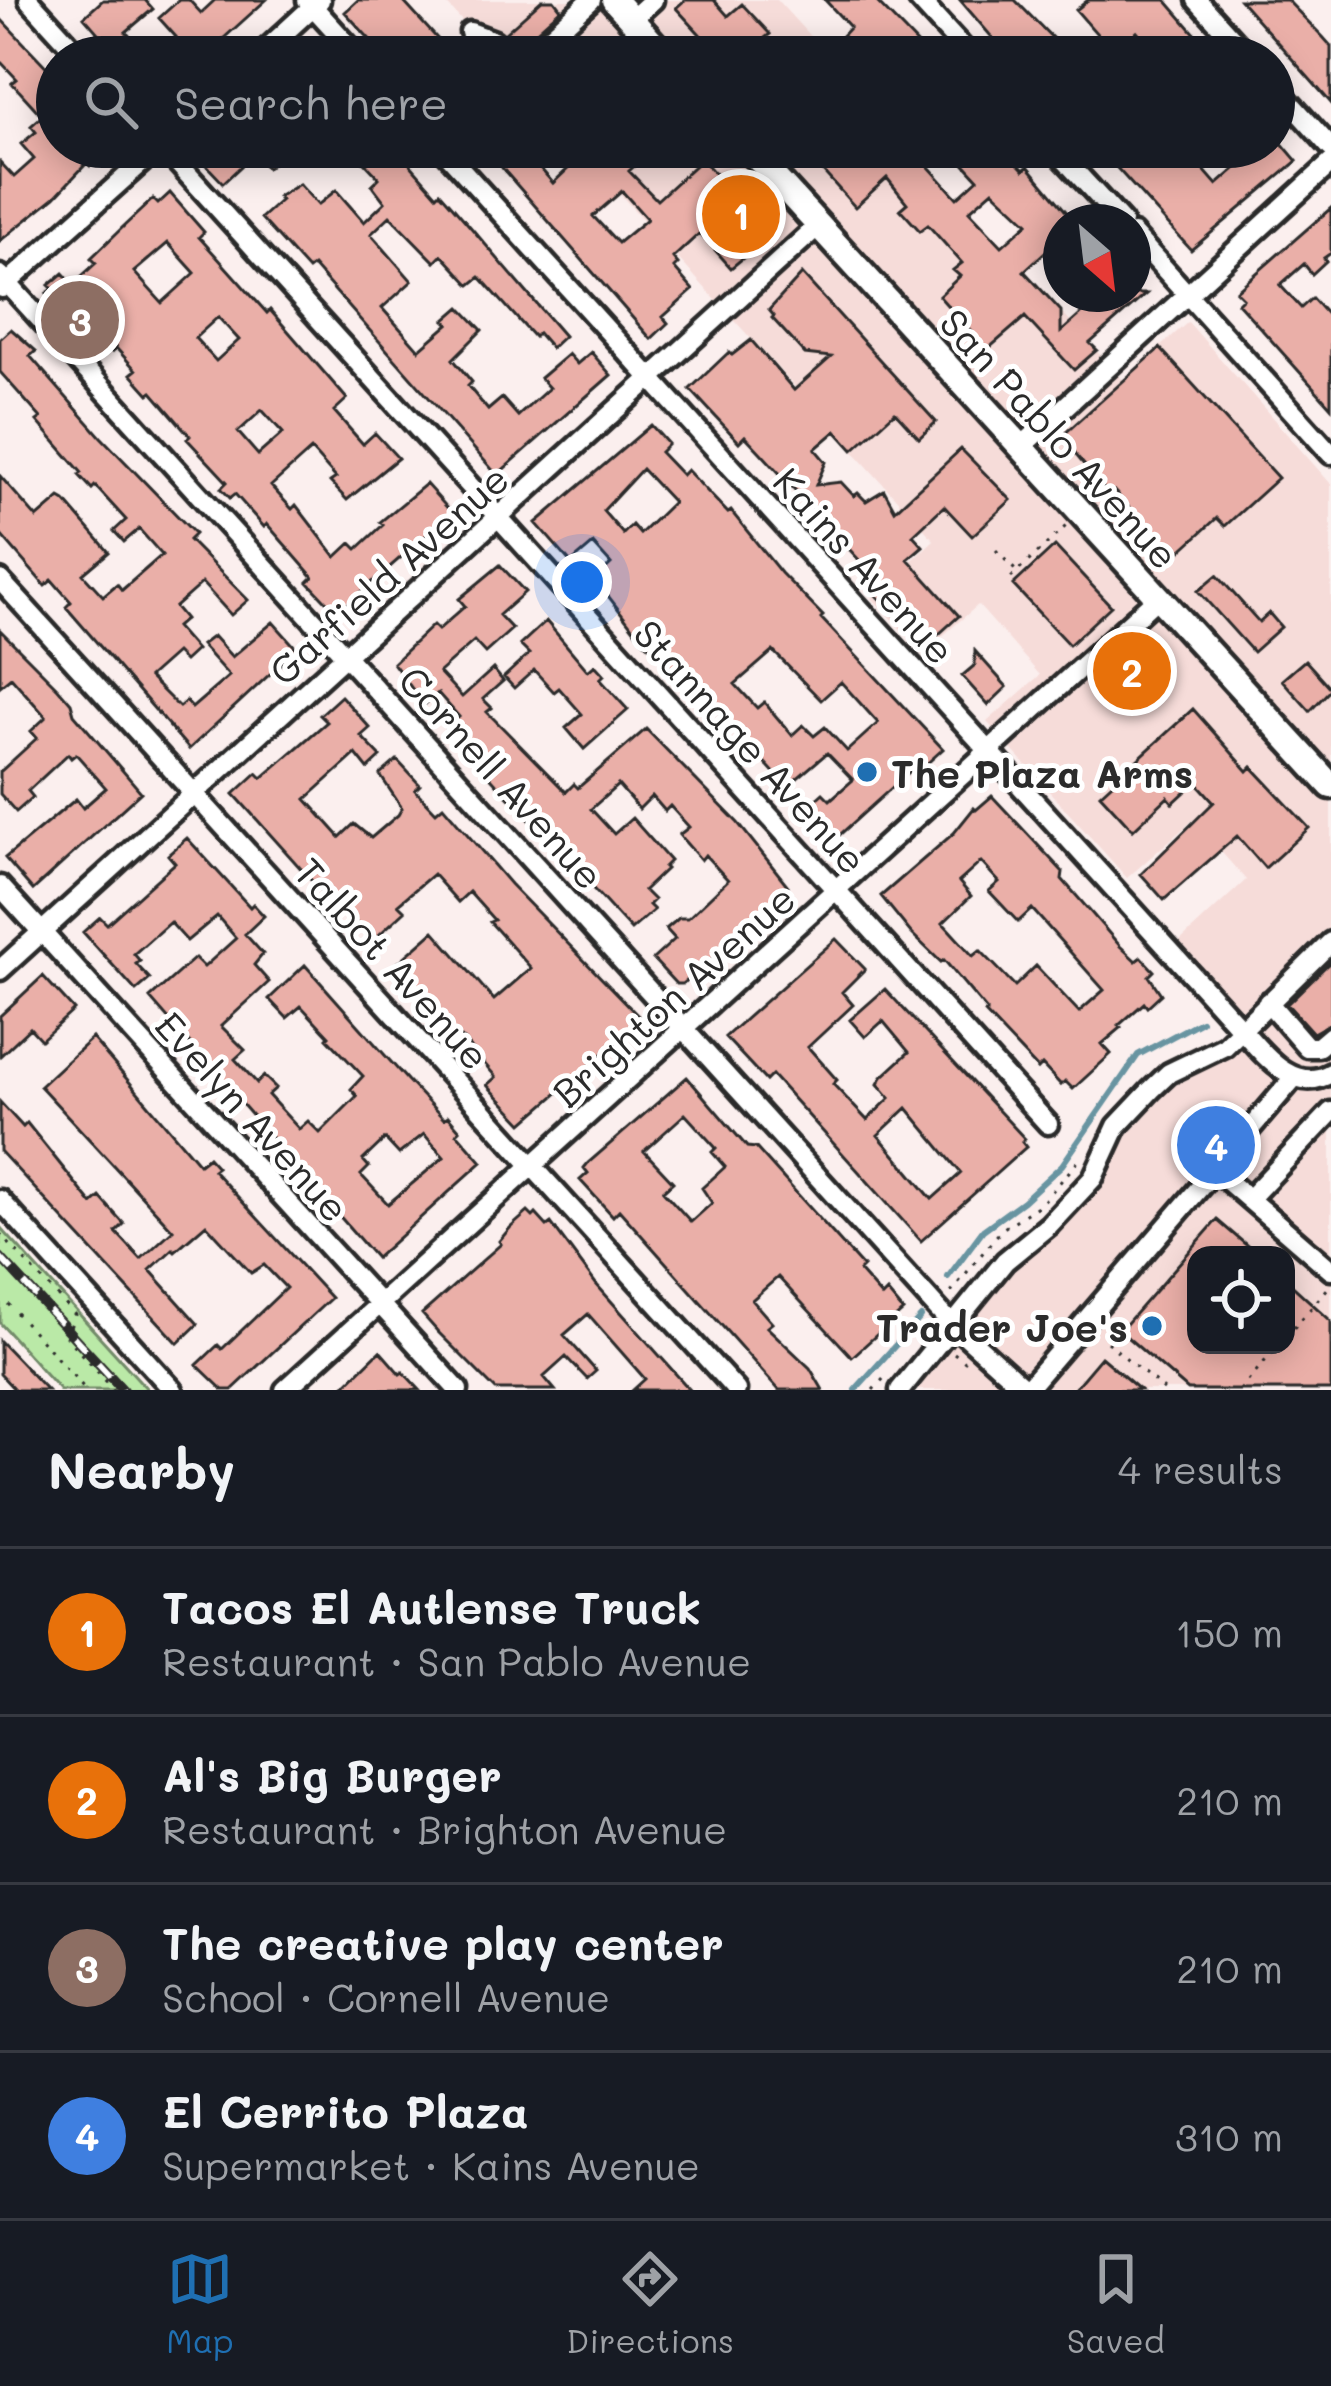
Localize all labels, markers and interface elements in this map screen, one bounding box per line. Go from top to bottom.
search box [36,36,1295,168]
icon: search [78,69,144,135]
text: Search here [174,73,448,131]
pin: 1 [702,169,780,259]
north arrow [1043,204,1151,312]
pin: 3 [41,275,119,365]
street label: San Pablo Avenue [929,297,1191,579]
street label: Garfield Avenue [257,453,519,695]
street label: Kains Avenue [763,456,967,674]
your location [552,552,612,612]
street label: Stannage Avenue [623,608,879,885]
pin: 2 [1093,626,1171,716]
street label: Cornell Avenue [388,655,616,899]
place label: The Plaza Arms [891,747,1193,798]
marker: The Plaza Arms [854,759,880,785]
street label: Talbot Avenue [284,846,502,1080]
street label: Brighton Avenue [541,872,806,1118]
street label: Evelyn Avenue [145,1000,361,1232]
pin: 4 [1177,1100,1255,1190]
map controls [1187,1246,1295,1354]
button: locate [1187,1246,1295,1354]
place label: Trader Joe's [876,1301,1128,1352]
marker: Trader Joe's [1139,1313,1165,1339]
text: Nearby [48,1435,235,1502]
text: 4 results [1118,1443,1283,1494]
text: Tacos El Autlense Truck [162,1577,701,1635]
text: 1 [78,1606,96,1657]
text: 150 m [1175,1606,1283,1657]
text: Restaurant · San Pablo Avenue [162,1635,751,1686]
text: Al's Big Burger [162,1745,502,1803]
text: 2 [76,1774,98,1825]
text: 210 m [1176,1774,1283,1825]
text: Restaurant · Brighton Avenue [162,1803,727,1854]
text: The creative play center [162,1913,724,1971]
text: 3 [75,1942,99,1993]
text: 210 m [1176,1942,1283,1993]
text: School · Cornell Avenue [162,1971,610,2022]
text: El Cerrito Plaza [162,2081,529,2139]
text: 4 [75,2110,99,2161]
text: 310 m [1175,2110,1283,2161]
text: Supermarket · Kains Avenue [162,2139,700,2190]
tab: Map [166,2246,234,2361]
tab: Directions [566,2246,734,2361]
tab: Saved [1067,2246,1165,2361]

